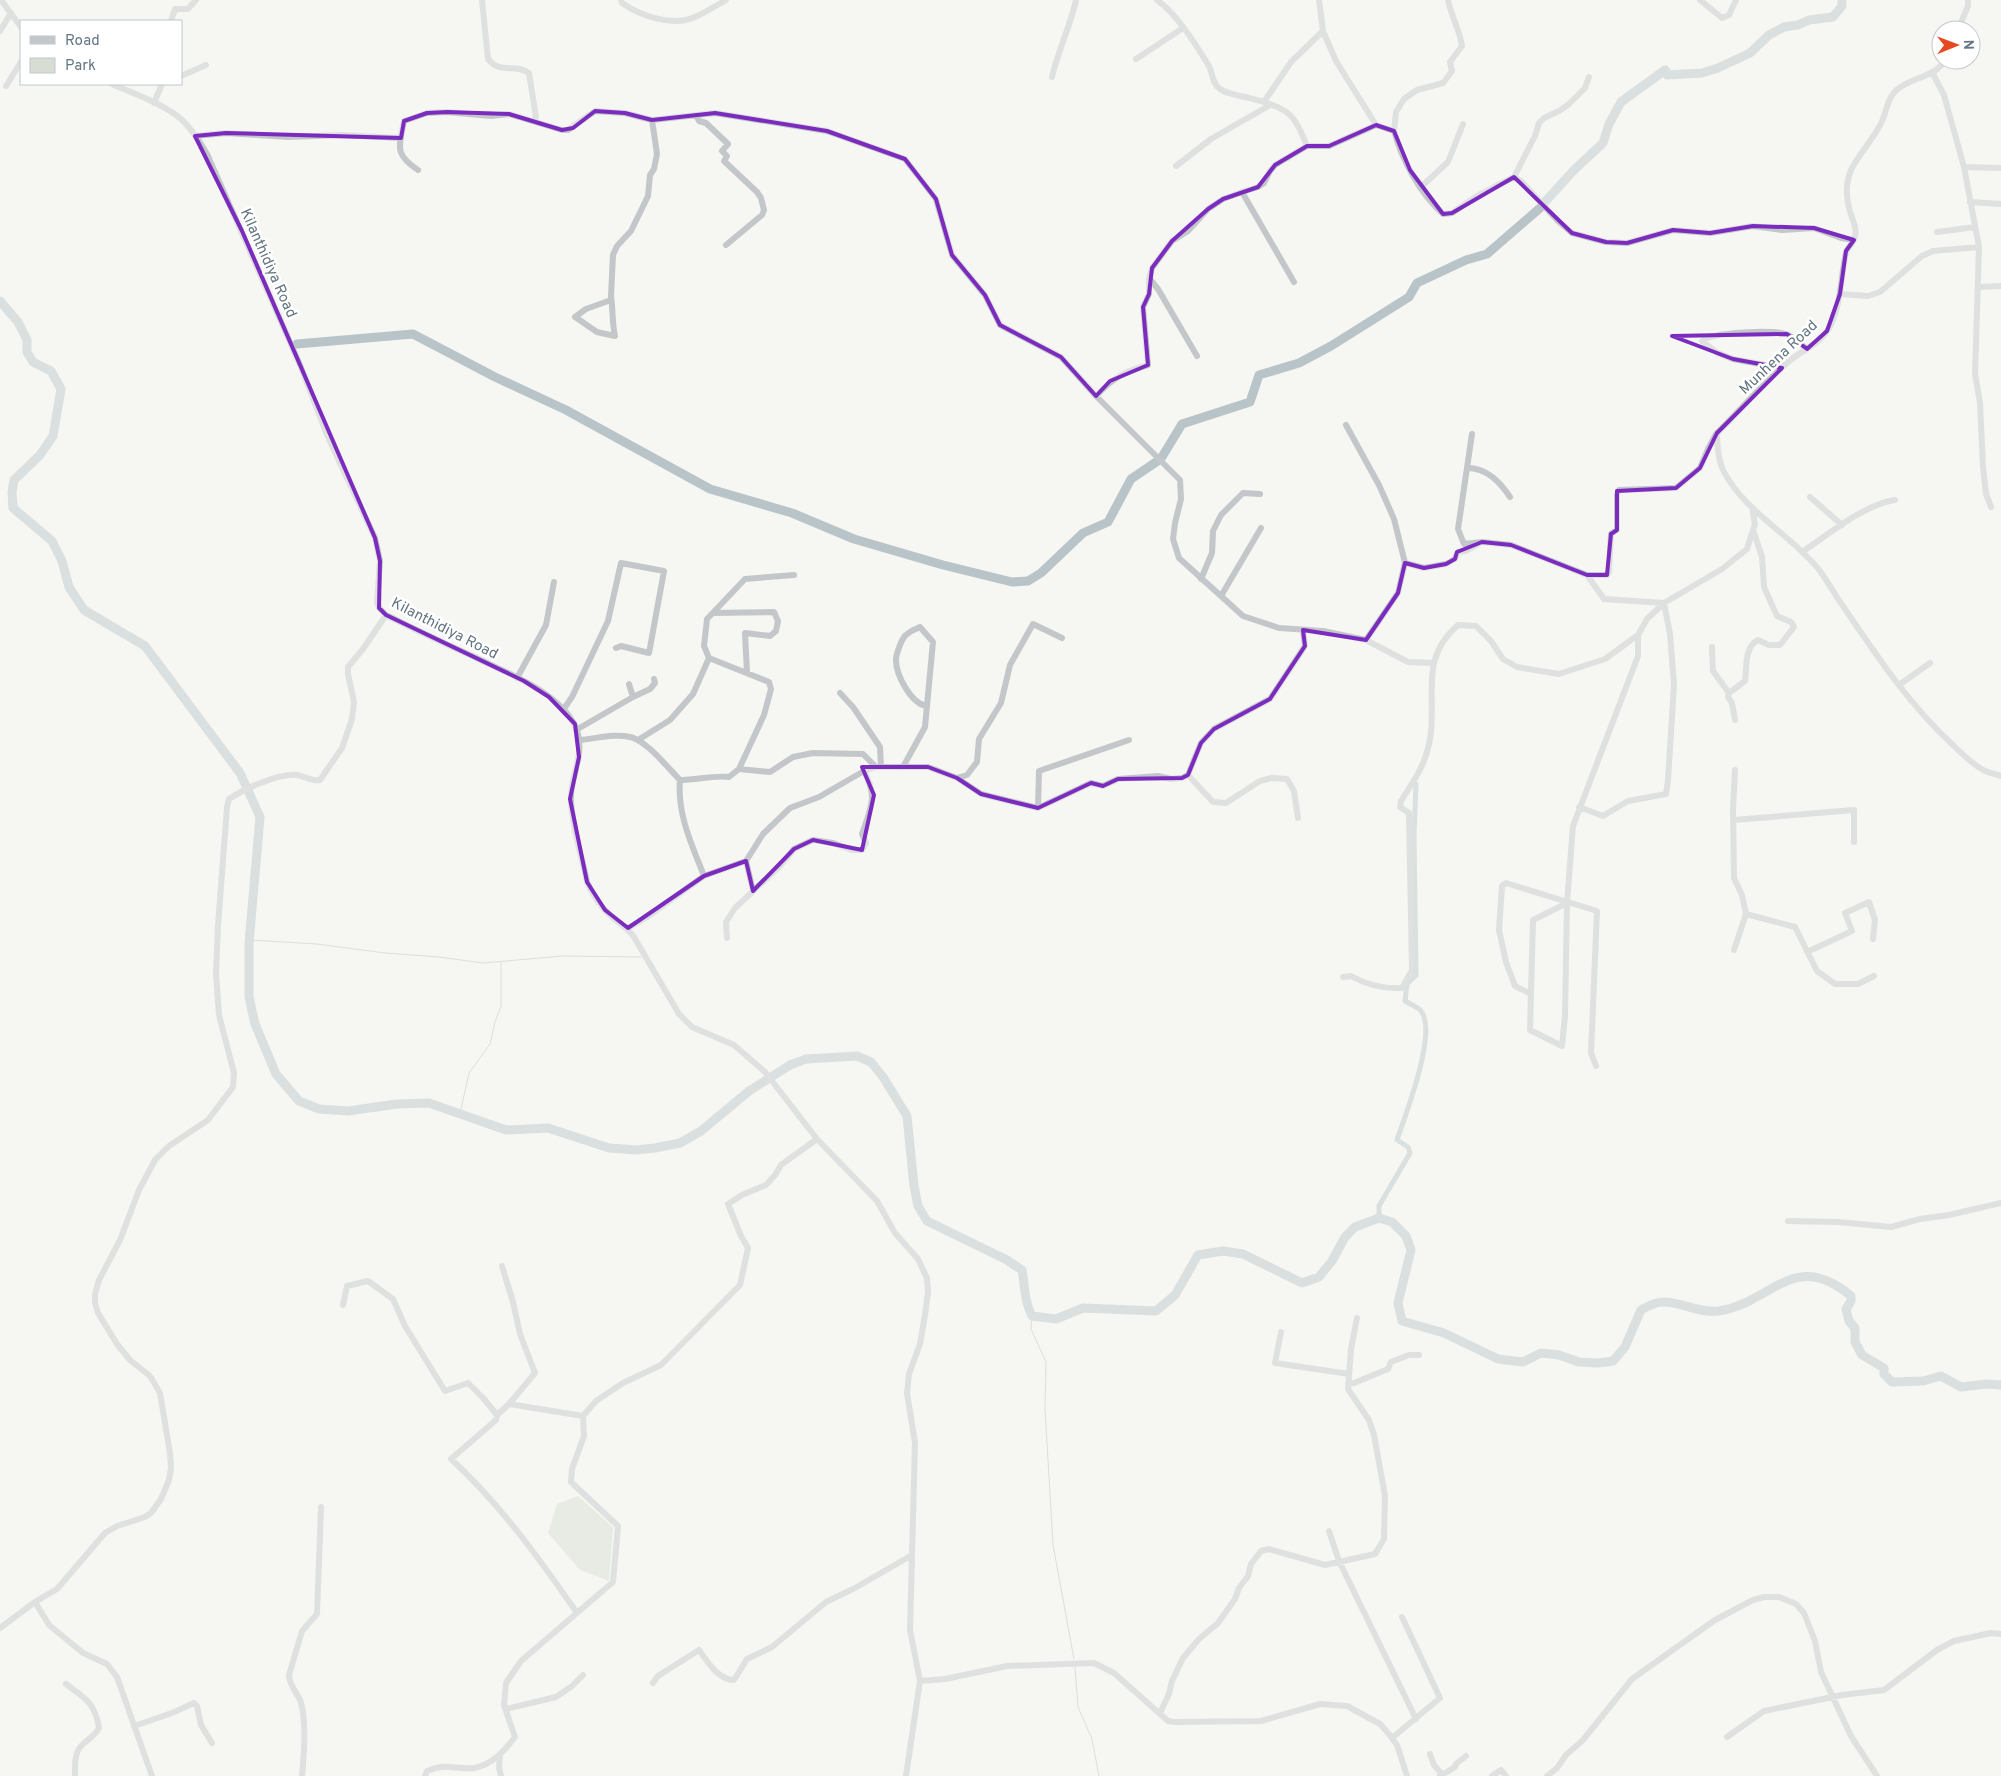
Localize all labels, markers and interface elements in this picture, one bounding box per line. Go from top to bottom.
legend [20,20,182,85]
north arrow [1931,20,1981,70]
text: Road [65,32,100,51]
text: N [1959,40,1976,50]
text: Park [65,57,96,76]
street label: Kilanthidiya Road [235,206,300,321]
street label: Munhena Road [1736,317,1822,399]
street label: Kilanthidiya Road [388,594,501,664]

